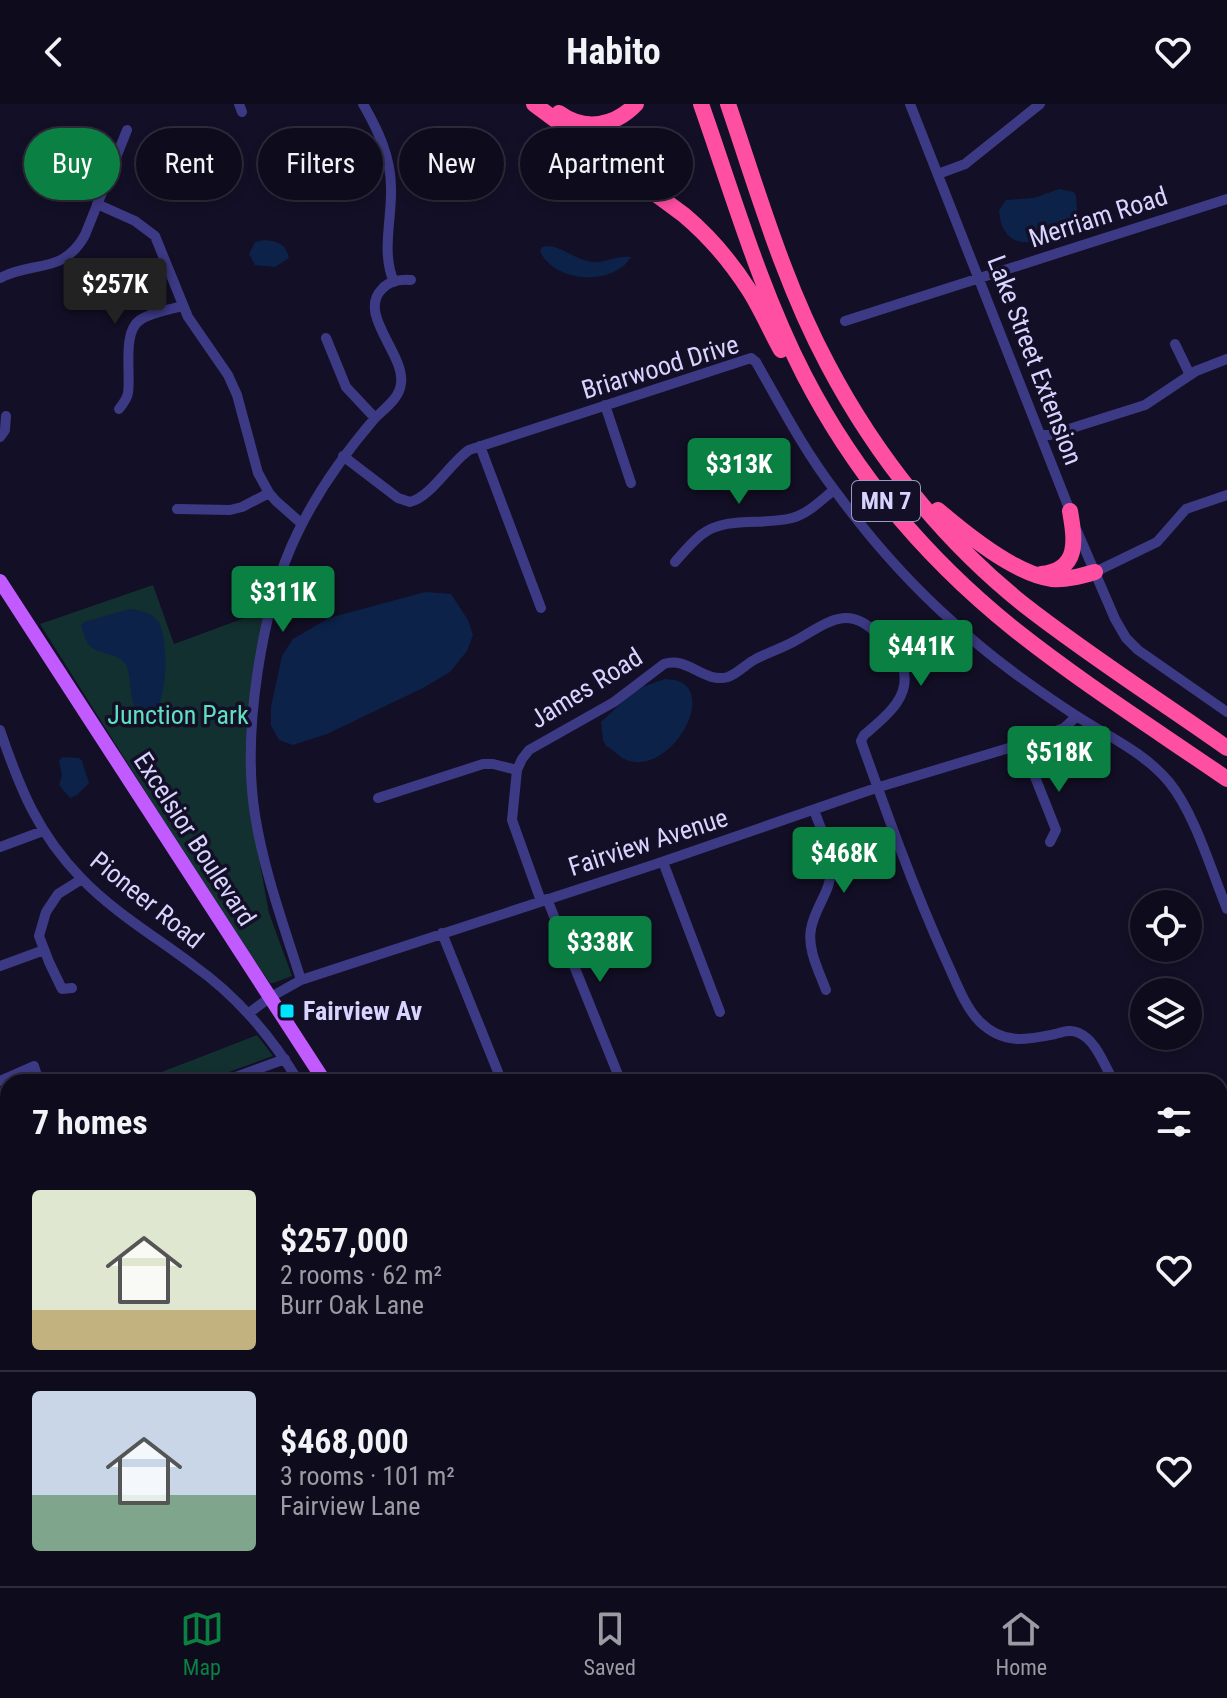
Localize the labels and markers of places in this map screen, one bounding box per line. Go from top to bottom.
pin: $257K [59,258,171,326]
pin: $313K [683,438,795,506]
pin: $311K [227,566,339,634]
pin: $441K [865,620,977,688]
pin: $518K [1003,726,1115,794]
pin: $468K [788,827,900,895]
pin: $338K [544,916,656,984]
place label: Fairview Av [303,996,423,1026]
marker: Fairview Av [278,1002,296,1020]

